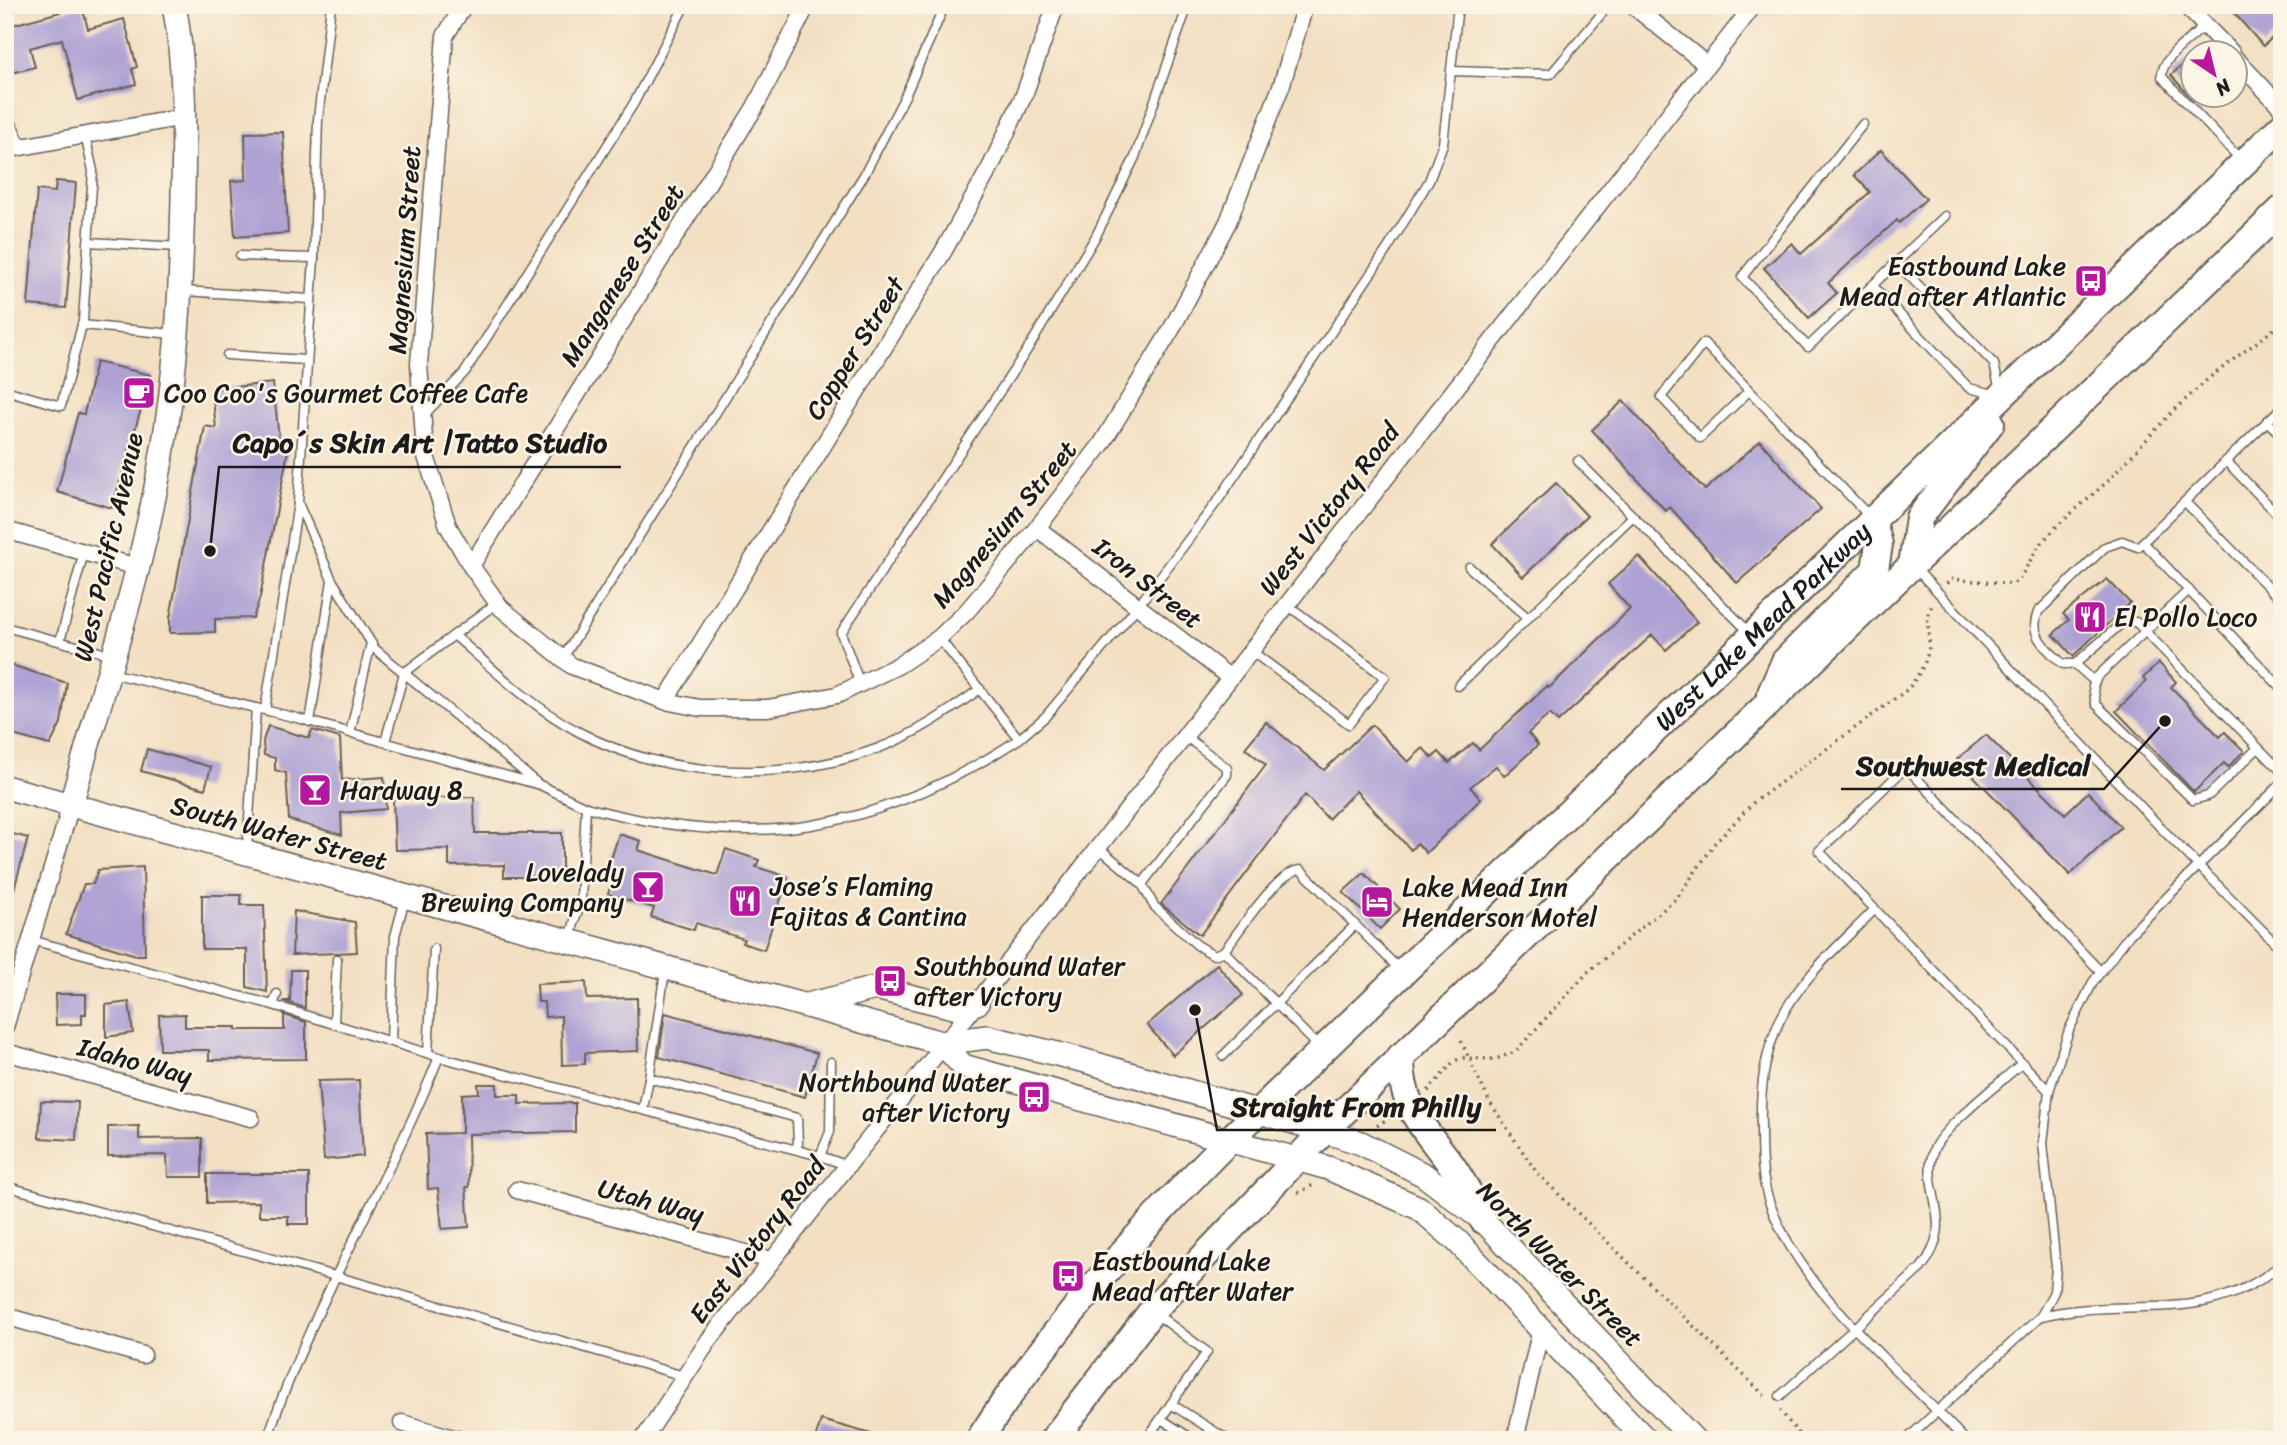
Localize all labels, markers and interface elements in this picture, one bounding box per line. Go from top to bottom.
north arrow [2178,38,2248,108]
text: N [2208,70,2239,105]
street label: Magnesium Street [374,144,434,356]
street label: Manganese Street [547,174,697,376]
place label: Eastbound Lake Mead after Atlantic [1840,243,2066,319]
bus stop icon: Eastbound Lake Mead after Atlantic [2072,262,2110,300]
street label: Copper Street [792,266,918,429]
place label: Coo Coo's Gourmet Coffee Cafe [164,370,529,416]
cafe icon: Coo Coo's Gourmet Coffee Cafe [120,374,158,412]
street label: West Victory Road [1246,410,1413,606]
callout: Capo´s Skin Art |Tatto Studio [219,418,621,467]
text: Capo´s Skin Art |Tatto Studio [232,418,608,467]
street label: West Pacific Avenue [59,427,157,666]
street label: Magnesium Street [919,429,1089,619]
street label: West Lake Mead Parkway [1643,510,1882,742]
street label: Iron Street [1082,524,1213,641]
place label: El Pollo Loco [2114,594,2257,640]
restaurant icon: El Pollo Loco [2071,598,2109,636]
callout: Southwest Medical [1841,740,2104,789]
text: Southwest Medical [1855,741,2091,790]
place label: Hardway 8 [340,767,463,813]
bar icon: Hardway 8 [296,771,334,809]
street label: South Water Street [165,782,393,884]
place label: Lovelady Brewing Company [421,849,624,925]
place label: Jose’s Flaming Fajitas & Cantina [769,863,967,939]
place label: Lake Mead Inn Henderson Motel [1402,864,1597,940]
bar icon: Lovelady Brewing Company [629,868,667,906]
restaurant icon: Jose’s Flaming Fajitas & Cantina [726,882,764,920]
hotel icon: Lake Mead Inn Henderson Motel [1358,883,1396,921]
place label: Southbound Water after Victory [914,943,1126,1019]
bus stop icon: Southbound Water after Victory [871,962,909,1000]
street label: Idaho Way [72,1023,198,1099]
place label: Northbound Water after Victory [799,1059,1011,1135]
bus stop icon: Northbound Water after Victory [1015,1078,1053,1116]
callout: Straight From Philly [1217,1081,1496,1130]
text: Straight From Philly [1230,1082,1483,1131]
street label: East Victory Road [677,1144,839,1334]
street label: Utah Way [593,1165,710,1237]
street label: North Water Street [1465,1169,1655,1359]
place label: Eastbound Lake Mead after Water [1092,1238,1294,1314]
bus stop icon: Eastbound Lake Mead after Water [1049,1257,1087,1295]

